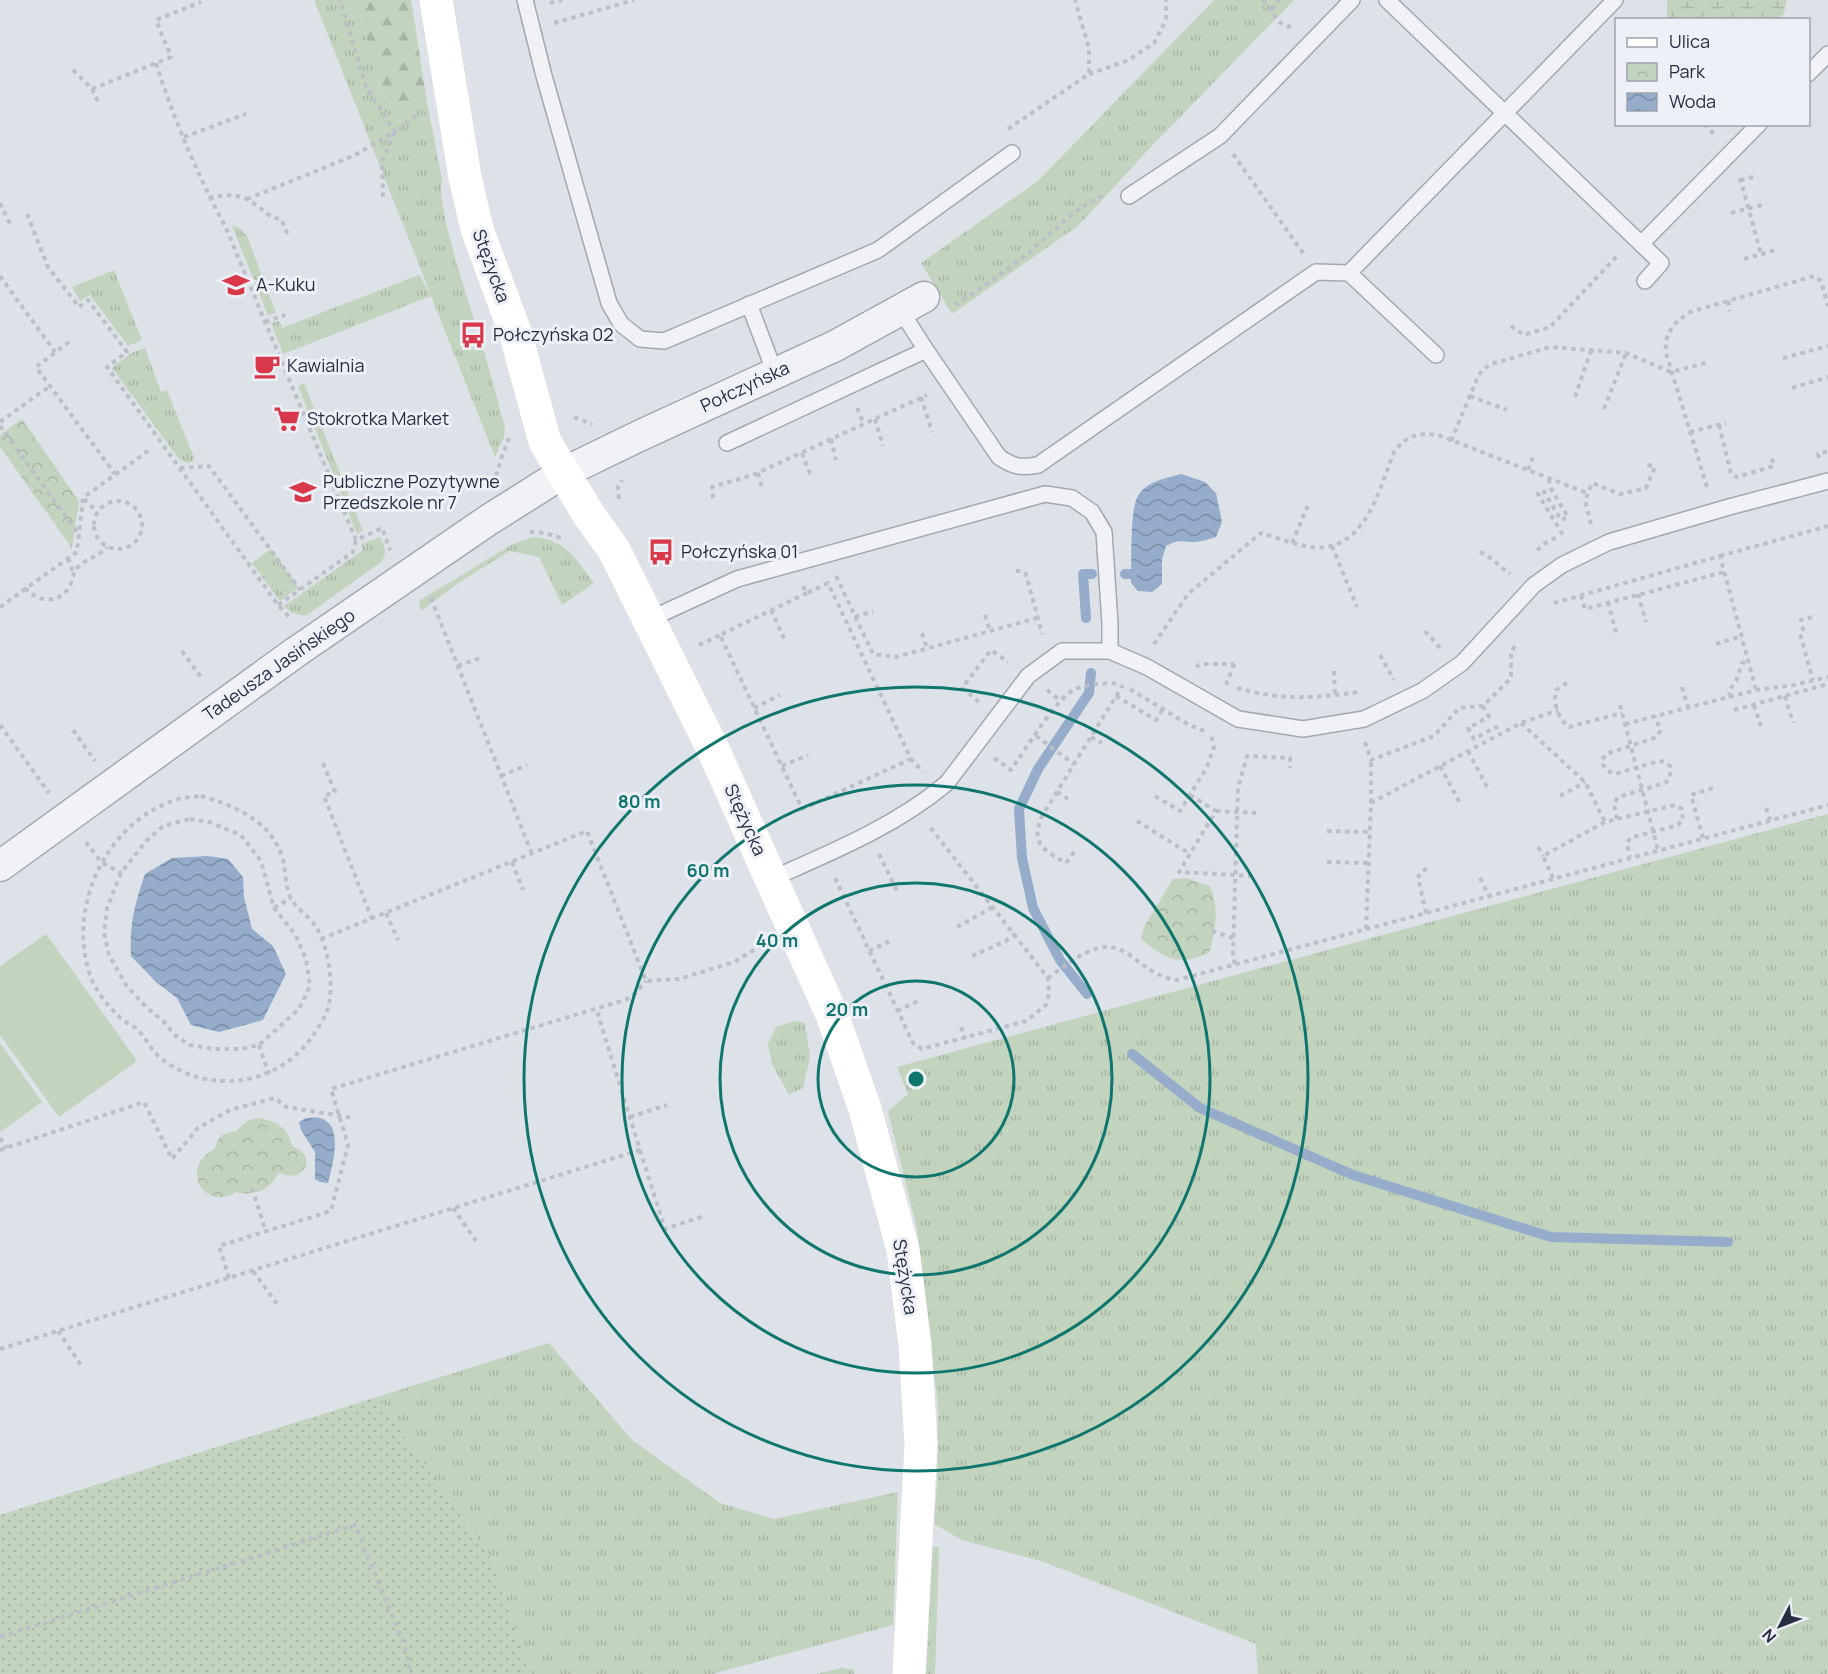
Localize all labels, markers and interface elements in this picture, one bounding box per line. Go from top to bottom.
legend [1615,18,1810,126]
text: Ulica [1669,29,1710,53]
text: Park [1669,59,1706,83]
text: Woda [1669,89,1716,113]
street label: Stężycka [468,226,516,306]
school or university icon: A-Kuku [221,270,251,300]
place label: A-Kuku [256,272,315,296]
bus stop icon: Połczyńska 02 [458,320,488,350]
place label: Połczyńska 02 [493,322,613,346]
cafe icon: Kawialnia [252,351,282,381]
place label: Kawialnia [287,353,364,377]
street label: Połczyńska [696,355,793,417]
supermarket icon: Stokrotka Market [272,404,302,434]
place label: Stokrotka Market [307,406,449,430]
place label: Publiczne Pozytywne Przedszkole nr 7 [323,469,500,514]
school or university icon: Publiczne Pozytywne Przedszkole nr 7 [288,477,318,507]
bus stop icon: Połczyńska 01 [646,537,676,567]
place label: Połczyńska 01 [681,539,798,563]
street label: Tadeusza Jasińskiego [198,603,359,726]
street label: Stężycka [719,780,772,859]
text: 80 m [618,789,660,813]
text: 60 m [687,858,729,882]
text: 40 m [756,928,798,952]
text: 20 m [826,997,868,1021]
centre of rings [906,1069,926,1089]
street label: Stężycka [888,1237,924,1316]
north arrow [1750,1596,1810,1656]
text: N [1757,1624,1781,1648]

